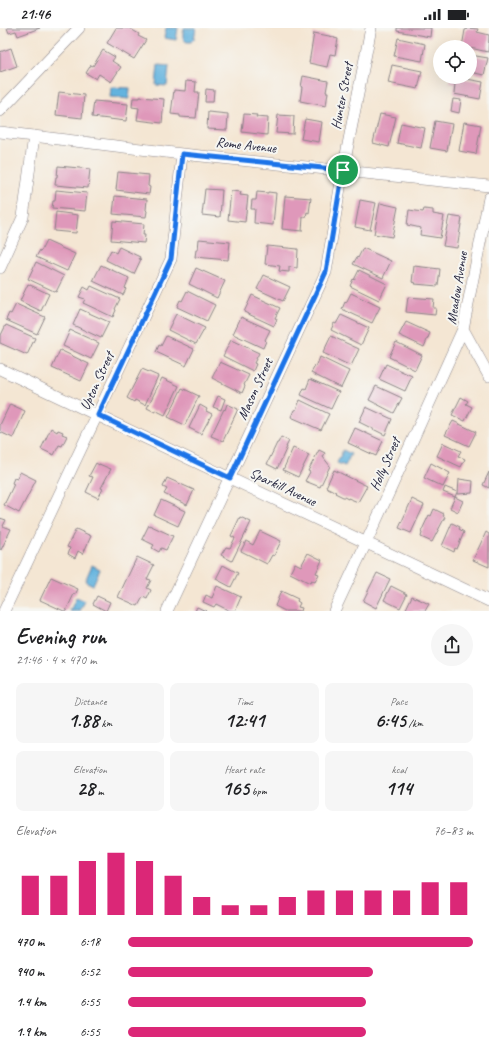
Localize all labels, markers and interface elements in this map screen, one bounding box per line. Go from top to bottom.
text: 21:46 [20,5,50,24]
map controls [433,40,477,84]
button: locate [433,40,477,84]
street label: Hunter Street [327,59,357,131]
street label: Rome Avenue [215,133,278,157]
pin [326,153,360,187]
icon: arrive [332,159,354,181]
street label: Meadow Avenue [443,249,471,326]
street label: Upton Street [76,347,119,413]
street label: Mason Street [233,354,277,422]
street label: Holly Street [366,433,405,493]
street label: Sparkill Avenue [247,464,320,510]
text: Evening run [16,623,106,651]
button: share [431,624,473,666]
text: 21:46 · 4 × 470 m [16,652,97,668]
text: Distance [74,694,107,708]
text: Time [236,694,253,708]
text: Pace [390,694,407,708]
text: 1.88 [68,708,99,733]
text: 12:41 [225,708,264,733]
text: 6:45 [375,708,406,733]
text: km [99,716,112,730]
text: /km [406,716,423,730]
text: Elevation [73,762,107,776]
text: Heart rate [224,762,265,776]
text: kcal [392,762,406,776]
text: 28 [77,776,95,801]
text: 165 [222,776,249,801]
text: 114 [385,776,412,801]
text: m [95,784,104,798]
text: bpm [249,784,267,798]
text: Elevation [16,823,56,839]
text: 76–83 m [433,823,473,839]
text: 470 m [16,934,44,950]
text: 6:18 [80,934,100,950]
text: 940 m [16,964,44,980]
text: 6:52 [80,964,100,980]
text: 1.4 km [16,994,46,1010]
text: 6:55 [80,994,100,1010]
text: 1.9 km [16,1024,46,1040]
text: 6:55 [80,1024,100,1040]

